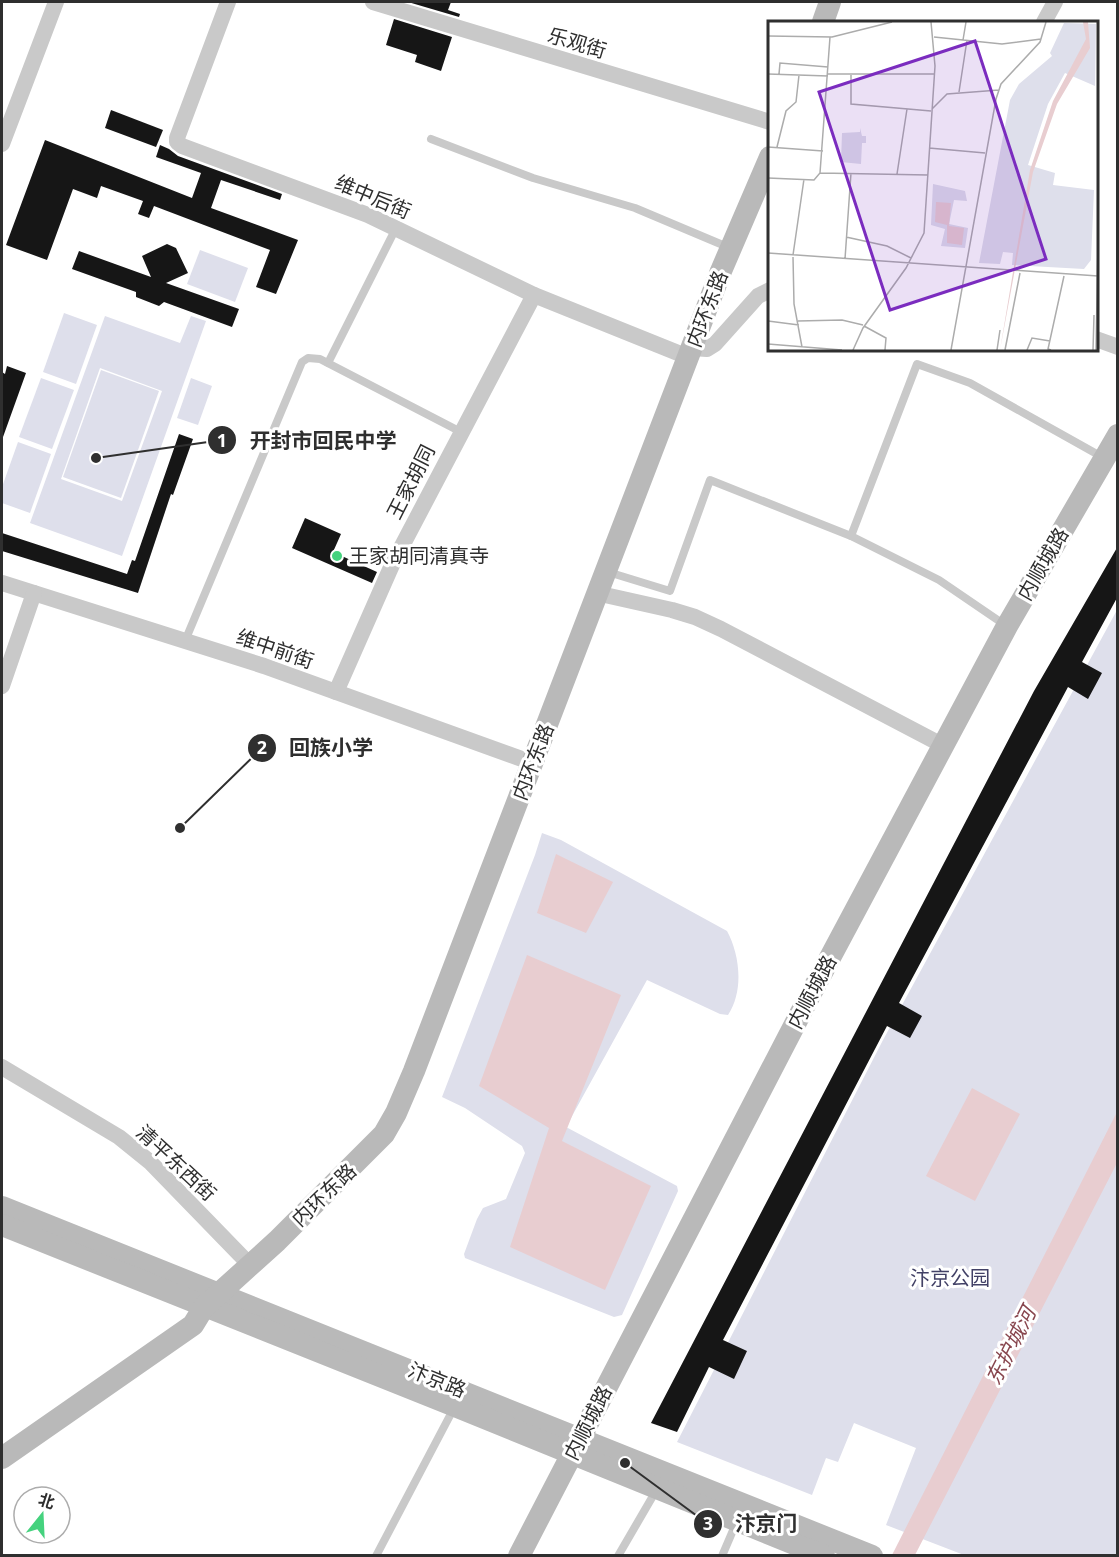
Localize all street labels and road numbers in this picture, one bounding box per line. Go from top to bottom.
street label: 乐观街 [545,21,610,64]
street label: 维中后街 [331,168,415,225]
street label: 内环东路 [680,267,733,351]
street label: 王家胡同 [380,440,441,524]
street label: 内顺城路 [1011,522,1074,605]
street label: 维中前街 [233,623,317,674]
street label: 内环东路 [506,720,559,804]
street label: 内顺城路 [781,950,842,1033]
street label: 清平东西街 [131,1119,222,1207]
street label: 内环东路 [286,1157,362,1232]
street label: 汴京路 [404,1356,470,1403]
street label: 内顺城路 [557,1381,618,1465]

